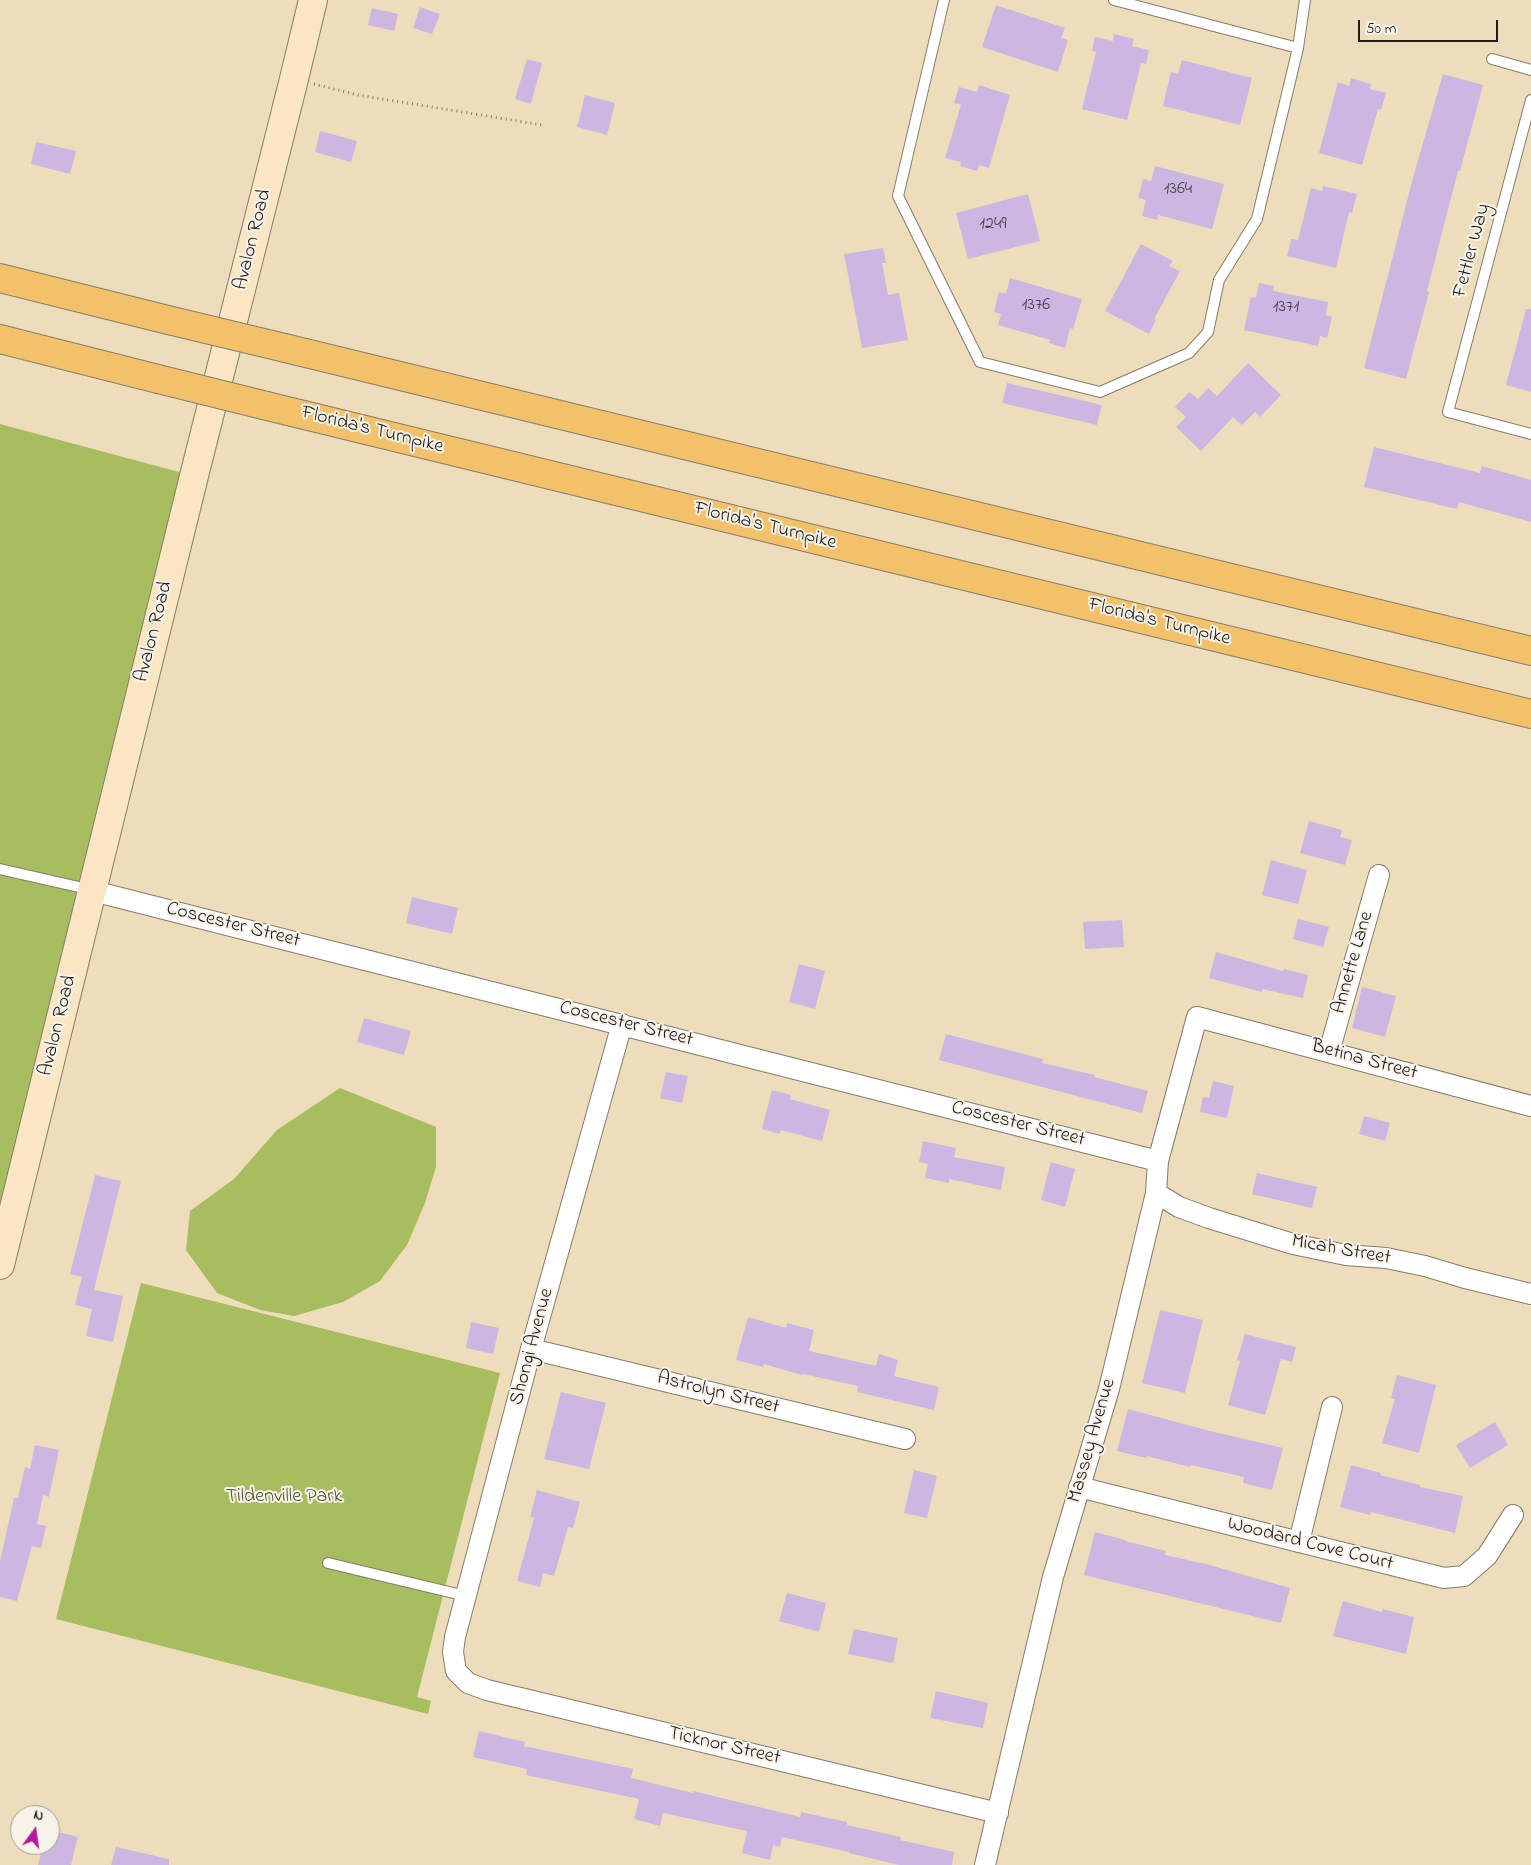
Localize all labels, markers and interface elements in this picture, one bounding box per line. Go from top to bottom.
scale bar [1361,10,1501,42]
text: 50 m [1366,18,1396,40]
house number: 1364 [1164,179,1192,201]
street label: Avalon Road [230,187,278,293]
street label: Fettler Way [1449,201,1497,301]
house number: 1249 [979,214,1007,236]
house number: 1376 [1022,295,1050,317]
house number: 1371 [1273,297,1299,319]
street label: Florida's Turnpike [298,402,446,460]
street label: Florida's Turnpike [691,498,839,556]
street label: Avalon Road [131,579,179,685]
street label: Florida's Turnpike [1085,594,1233,652]
street label: Coscester Street [164,898,302,954]
street label: Annette Lane [1328,909,1380,1017]
street label: Avalon Road [35,973,83,1079]
street label: Coscester Street [557,997,695,1053]
street label: Betina Street [1308,1035,1420,1087]
street label: Coscester Street [949,1097,1087,1153]
street label: Micah Street [1290,1230,1392,1272]
street label: Shongi Avenue [506,1286,560,1408]
street label: Astrolyn Street [654,1367,782,1421]
street label: Massey Avenue [1064,1376,1122,1506]
park label: Tildenville Park [226,1486,342,1510]
street label: Woodard Cove Court [1225,1513,1395,1577]
street label: Ticknor Street [665,1722,783,1772]
north arrow [10,1805,60,1855]
text: N [31,1805,46,1827]

